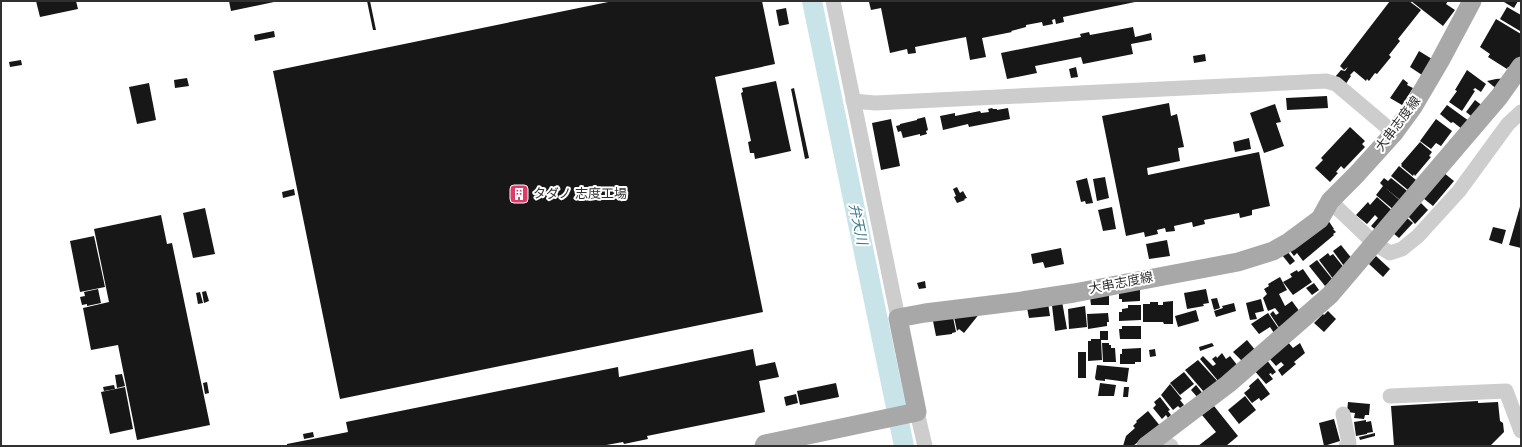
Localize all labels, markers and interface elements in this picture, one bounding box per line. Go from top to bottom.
street label: 大串志度線 [1372,93,1424,155]
building icon: タダノ 志度工場 [508,183,530,205]
place label: タダノ 志度工場 [533,186,627,202]
water label: 弁天川 [845,202,871,248]
street label: 大串志度線 [1088,269,1154,297]

